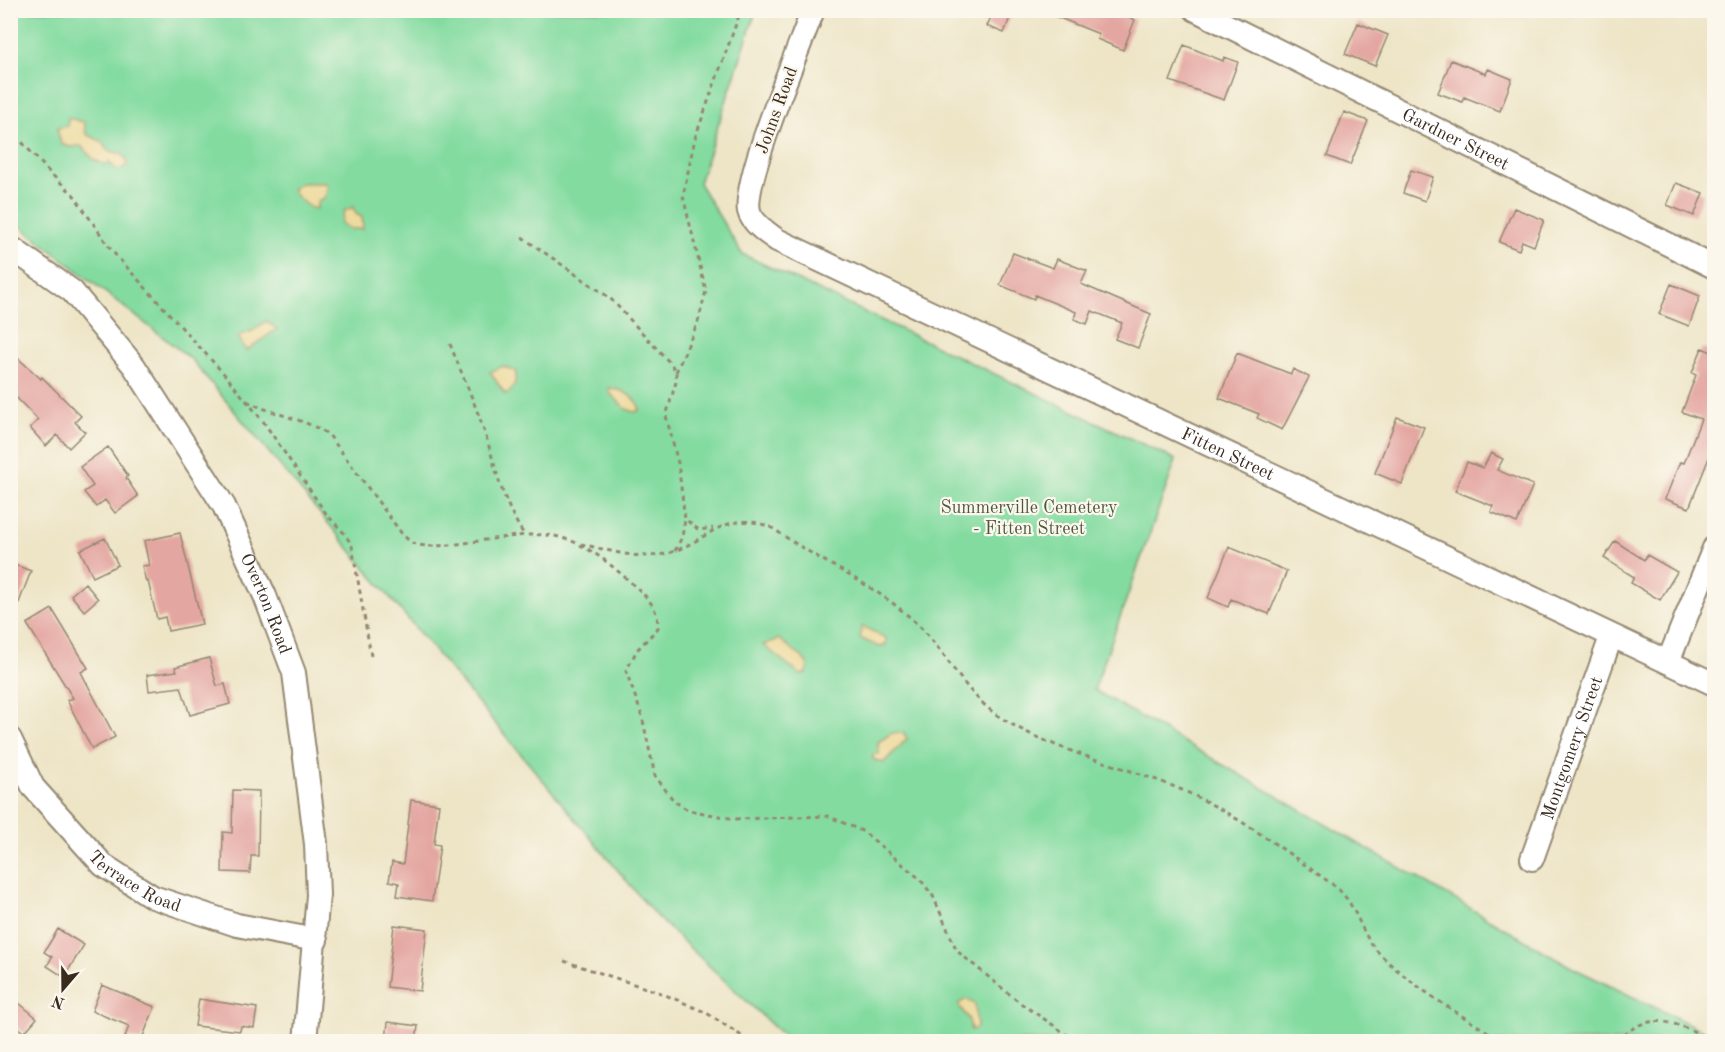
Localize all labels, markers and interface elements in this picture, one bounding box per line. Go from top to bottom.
street label: Johns Road [753,64,801,156]
street label: Gardner Street [1399,106,1512,174]
street label: Fitten Street [1178,425,1277,484]
park label: Summerville Cemetery - Fitten Street [941,499,1118,538]
street label: Overton Road [237,551,294,657]
street label: Montgomery Street [1539,674,1606,822]
street label: Terrace Road [85,847,183,916]
north arrow [33,959,93,1019]
text: N [49,991,67,1011]

